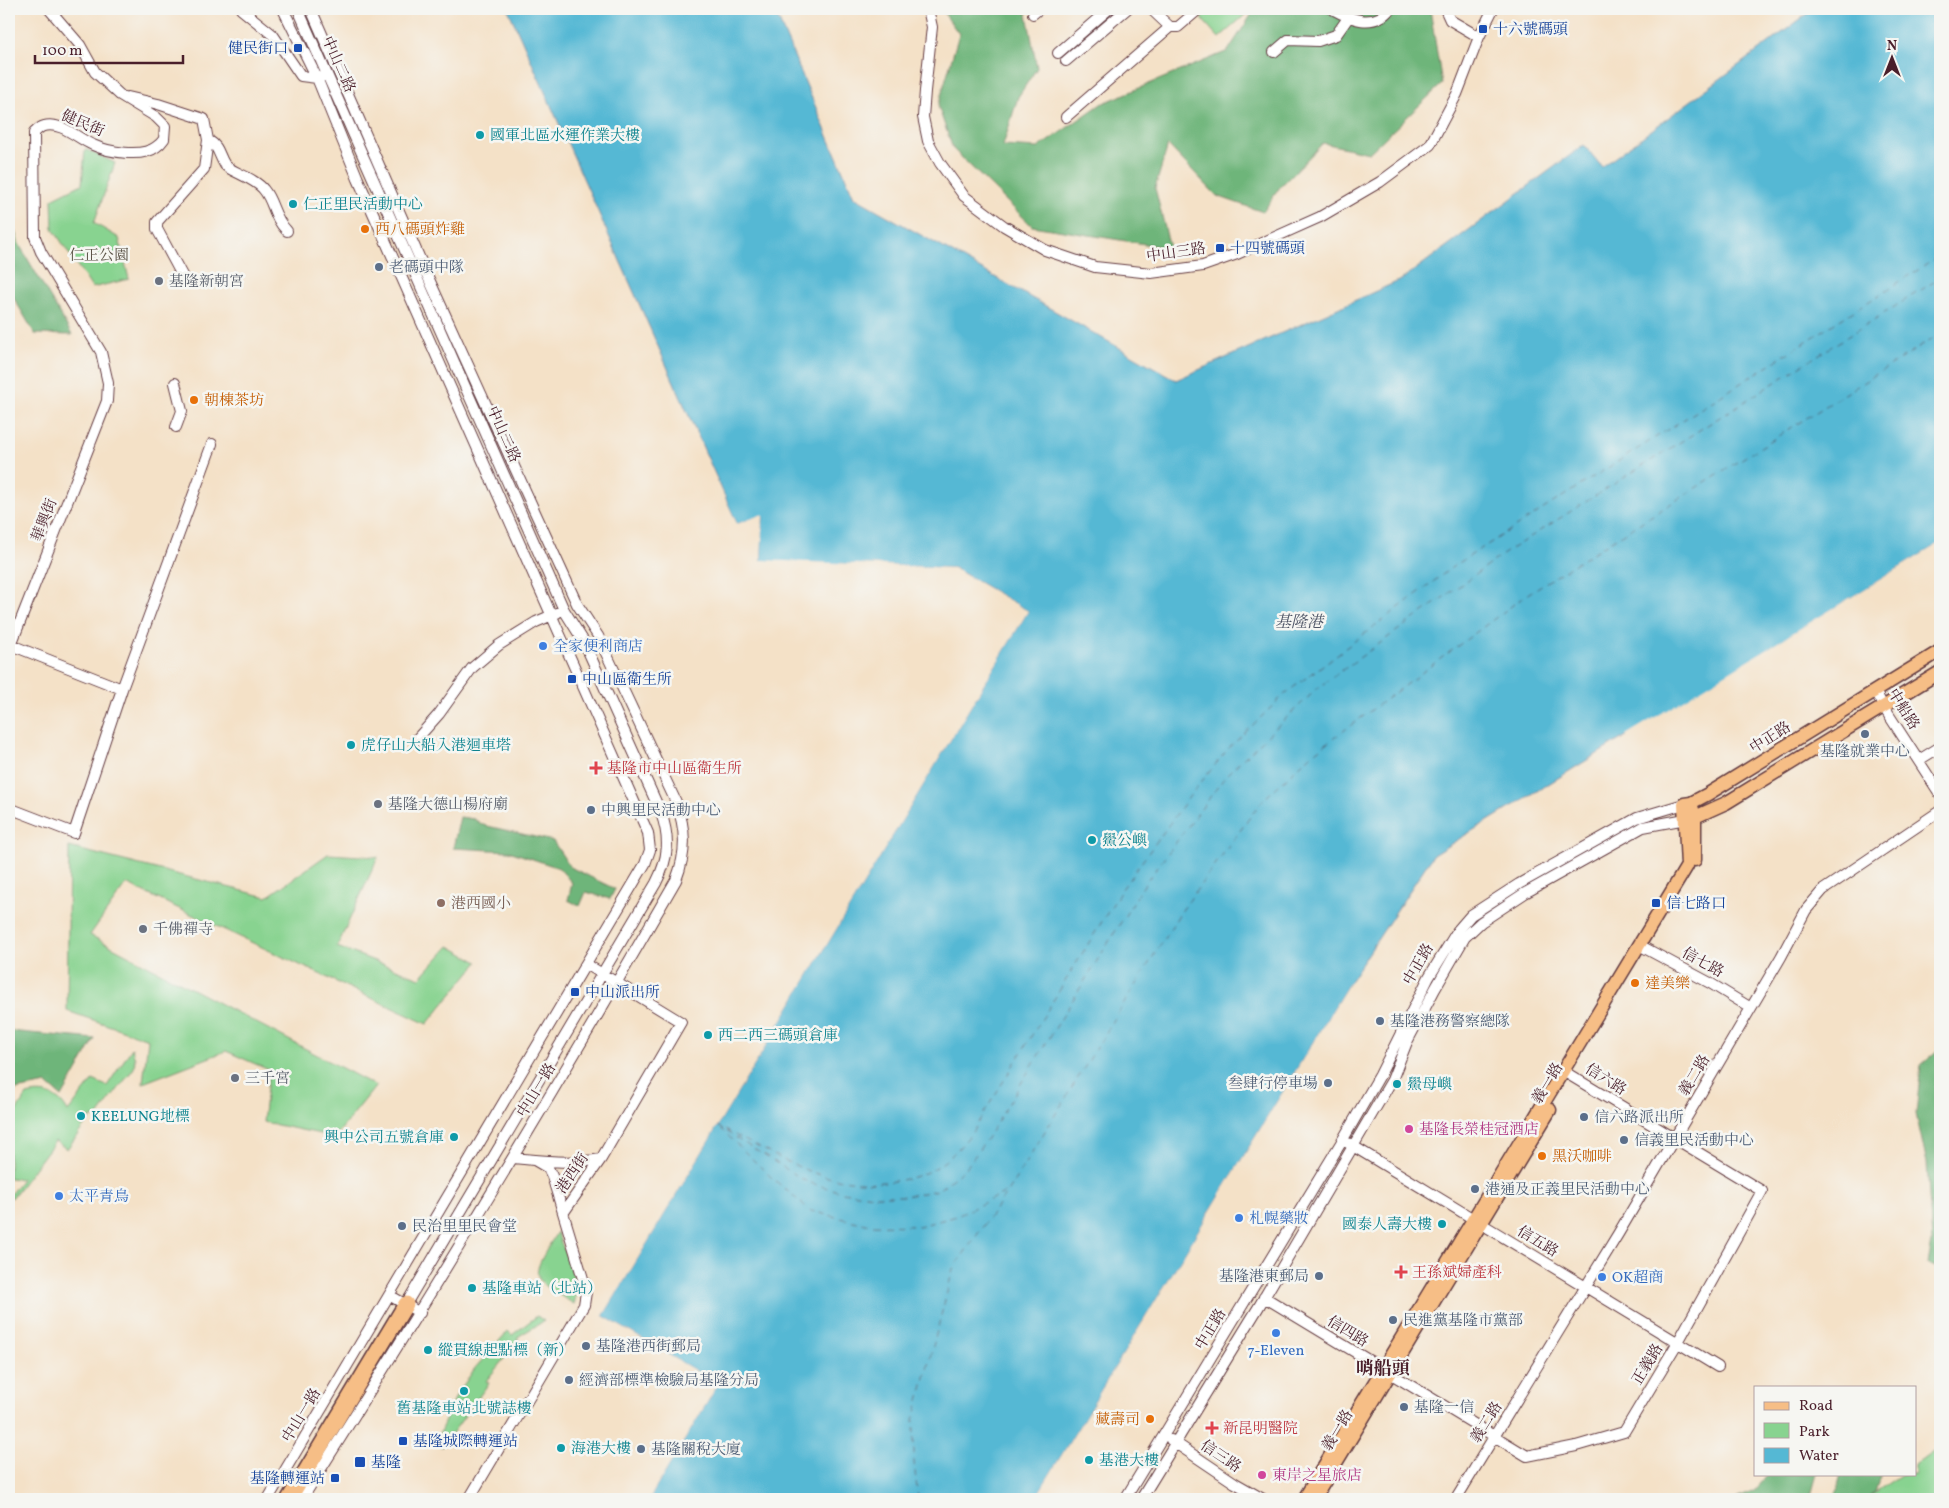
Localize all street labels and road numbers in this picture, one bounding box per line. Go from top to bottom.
street label: 中山二路 [316,33,359,96]
street label: 健民街 [58,106,107,143]
street label: 中山三路 [1145,239,1207,268]
street label: 中山二路 [481,403,524,466]
street label: 華興街 [28,496,63,545]
street label: 中船路 [1882,685,1924,734]
street label: 中正路 [1746,717,1795,759]
street label: 中正路 [1399,940,1440,989]
street label: 信七路 [1677,943,1727,983]
street label: 義二路 [1675,1051,1716,1100]
street label: 義一路 [1528,1059,1569,1108]
street label: 信六路 [1581,1059,1630,1101]
street label: 中山一路 [513,1060,562,1122]
street label: 港西街 [552,1149,595,1198]
street label: 信五路 [1513,1222,1562,1263]
street label: 中正路 [1191,1305,1232,1354]
street label: 信四路 [1323,1312,1372,1353]
street label: 正義路 [1628,1340,1669,1389]
street label: 中山一路 [278,1385,327,1447]
street label: 義二路 [1466,1398,1508,1447]
street label: 義一路 [1318,1406,1359,1455]
street label: 信三路 [1196,1436,1245,1479]

